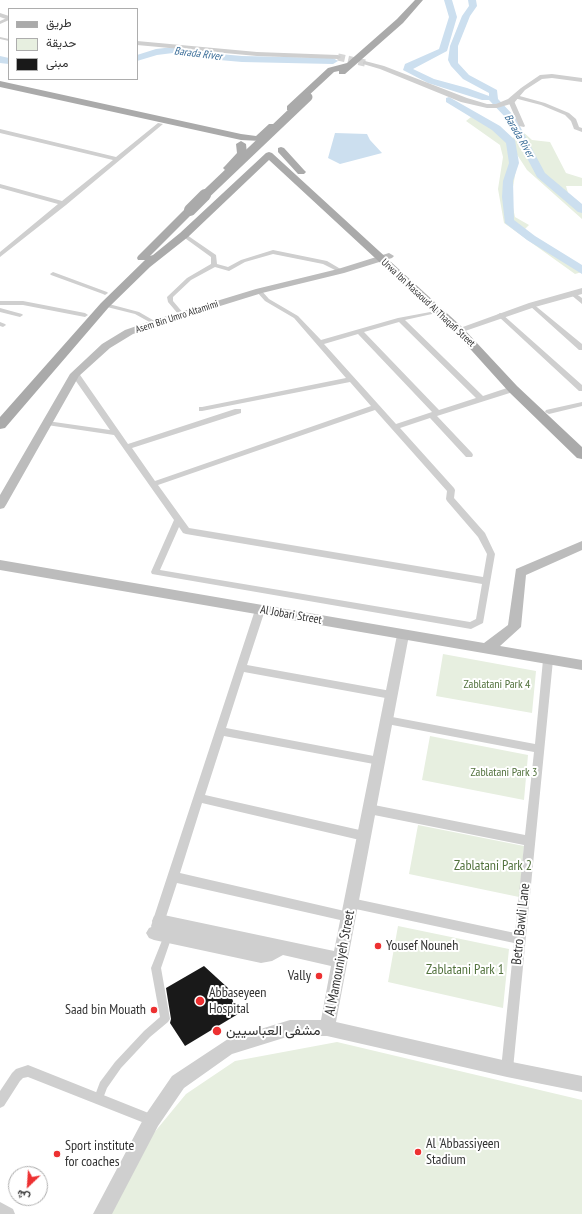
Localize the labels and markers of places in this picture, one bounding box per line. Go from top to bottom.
place label: Yousef Nouneh [386,938,458,954]
marker: Yousef Nouneh [373,941,383,951]
place label: Vally [288,968,311,984]
marker: Vally [314,971,324,981]
place label: Abbaseyeen Hospital [209,985,267,1018]
marker: Abbaseyeen Hospital [194,995,206,1007]
place label: Saad bin Mouath [65,1002,146,1018]
marker: Saad bin Mouath [149,1005,159,1015]
place label: مشفى العباسيين [226,1023,320,1039]
marker: مشفى العباسيين [211,1025,223,1037]
place label: Al 'Abbassiyeen Stadium [426,1136,500,1168]
place label: Sport institute for coaches [65,1138,134,1170]
marker: Al 'Abbassiyeen Stadium [413,1147,423,1157]
marker: Sport institute for coaches [52,1149,62,1159]

